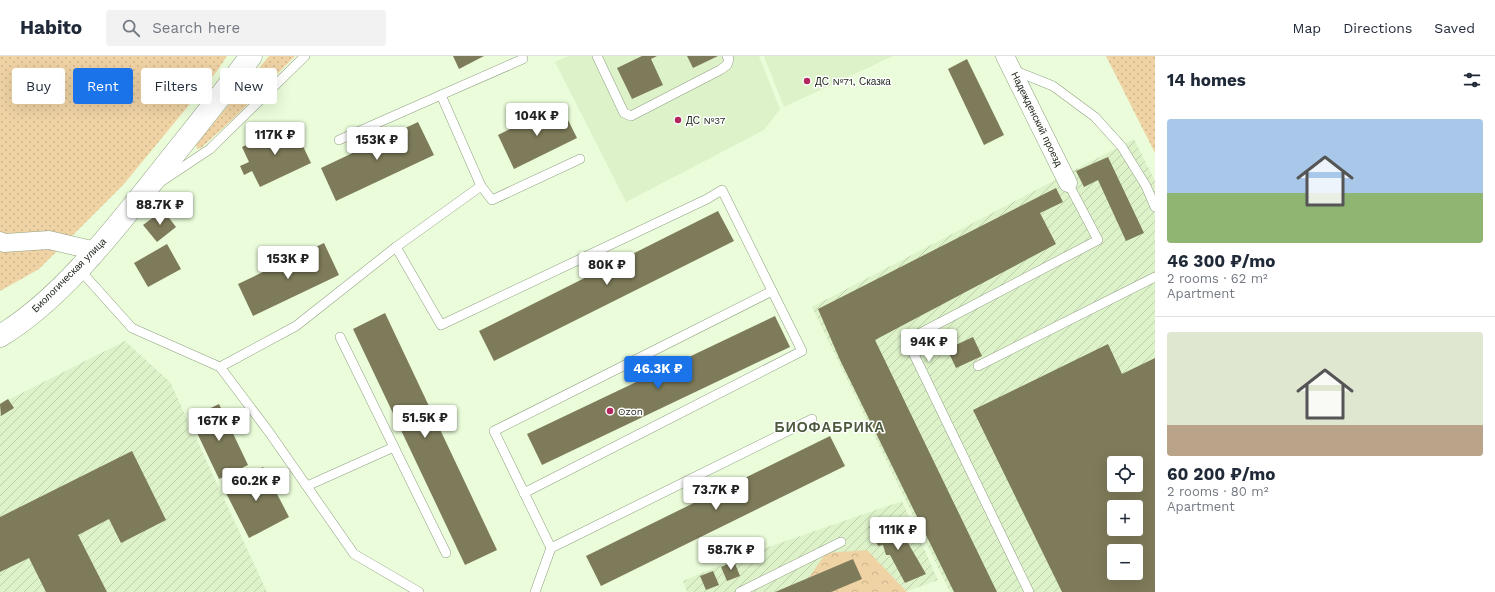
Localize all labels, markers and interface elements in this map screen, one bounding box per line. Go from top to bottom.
search box [106,10,386,46]
text: Habito [20,16,82,39]
icon: search [120,17,142,39]
text: Search here [152,19,240,37]
text: Map [1293,20,1321,36]
text: Directions [1343,20,1412,36]
text: Saved [1434,20,1475,36]
chip: Buy [12,68,65,104]
chip: Rent [73,68,133,104]
chip: Filters [141,68,212,104]
chip: New [220,68,277,104]
icon: filters [1461,69,1483,91]
street label: Надежденский проезд [1009,70,1065,168]
text: 14 homes [1167,70,1246,90]
marker: ДС №71, Сказка [802,76,812,86]
place label: ДС №71, Сказка [815,76,891,87]
pin: 104K ₽ [504,103,570,137]
text: 104K ₽ [515,108,559,123]
marker: ДС №37 [673,115,683,125]
place label: ДС №37 [686,115,726,126]
pin: 117K ₽ [242,122,308,156]
text: 117K ₽ [255,127,295,142]
pin: 153K ₽ [344,127,410,161]
text: 153K ₽ [356,132,398,147]
icon: home [1289,145,1361,217]
pin: 88.7K ₽ [123,192,197,226]
text: 88.7K ₽ [136,197,184,212]
street label: Биологическая улица [30,235,109,314]
pin: 153K ₽ [255,246,321,280]
text: 153K ₽ [267,251,309,266]
text: 46 300 ₽/mo [1167,251,1275,271]
pin: 80K ₽ [579,252,635,286]
text: 80K ₽ [588,257,626,272]
text: 2 rooms · 62 m² [1167,271,1268,286]
text: Apartment [1167,286,1235,301]
pin: 94K ₽ [901,329,957,363]
text: 94K ₽ [910,334,948,349]
pin: 46.3K ₽ [621,356,695,390]
icon: home [1289,358,1361,430]
text: 46.3K ₽ [633,361,683,376]
pin: 51.5K ₽ [388,405,462,439]
marker: Ozon [605,406,615,416]
place label: Ozon [618,406,643,417]
pin: 167K ₽ [186,408,252,442]
text: 51.5K ₽ [402,410,448,425]
text: 167K ₽ [198,413,240,428]
district label: БИОФАБРИКА [775,419,885,435]
map controls [1107,456,1143,580]
button: locate [1107,456,1143,492]
text: 60 200 ₽/mo [1167,464,1275,484]
pin: 60.2K ₽ [219,468,293,502]
text: 60.2K ₽ [231,473,281,488]
pin: 73.7K ₽ [679,477,753,511]
text: 73.7K ₽ [692,482,740,497]
text: 2 rooms · 80 m² [1167,484,1268,499]
text: Apartment [1167,499,1235,514]
button: + [1107,500,1143,536]
pin: 111K ₽ [865,517,931,551]
text: 111K ₽ [879,522,917,537]
pin: 58.7K ₽ [694,537,768,571]
text: 58.7K ₽ [707,542,755,557]
button: − [1107,544,1143,580]

